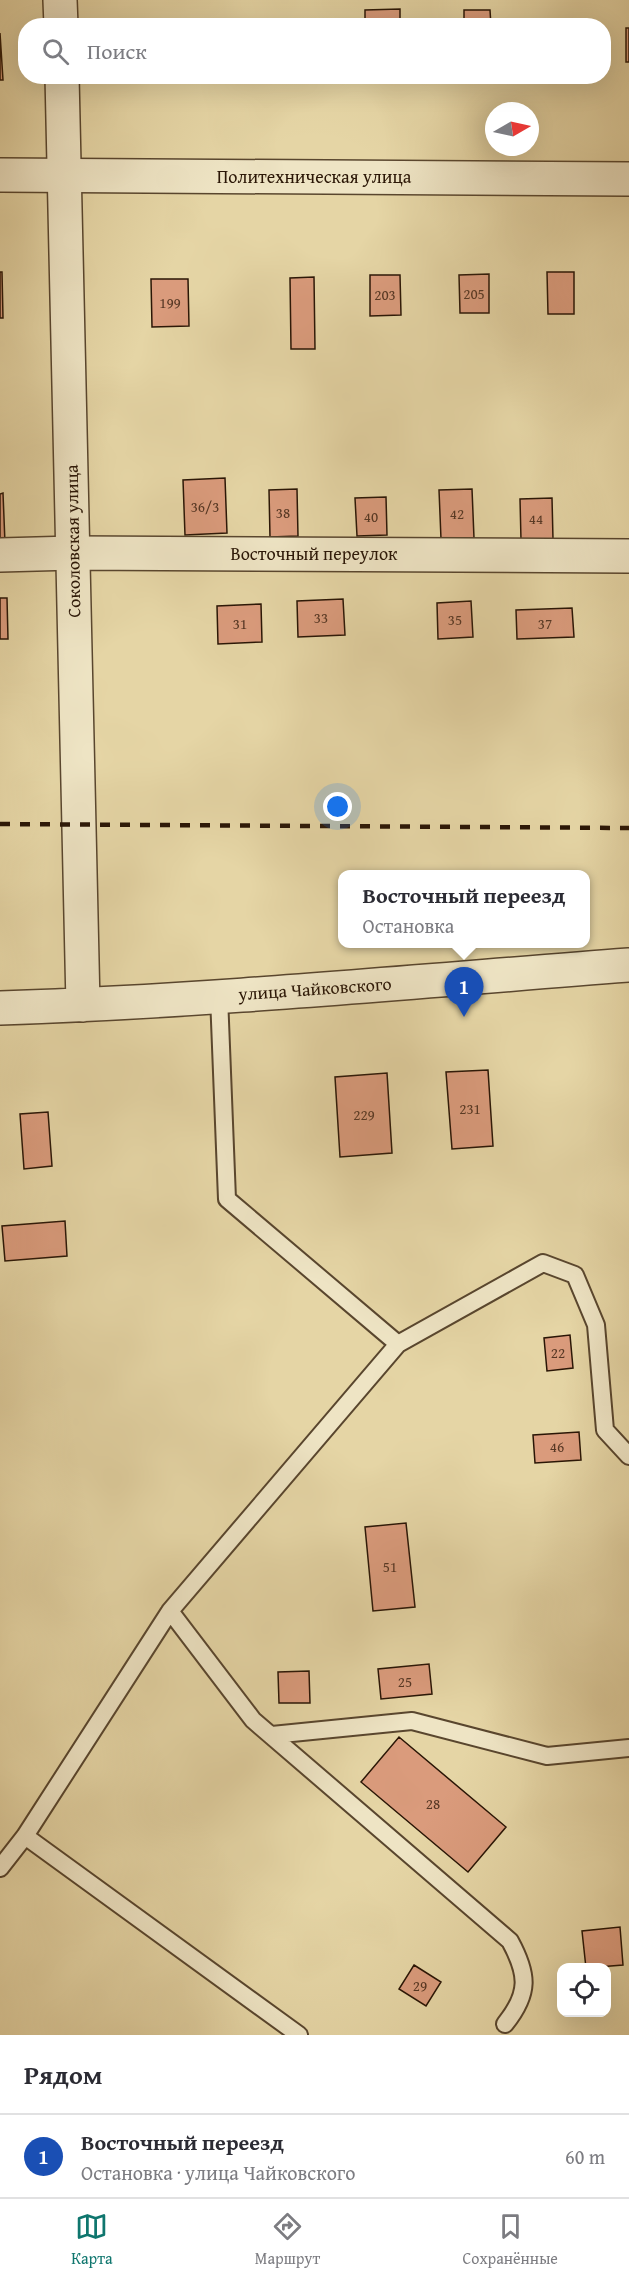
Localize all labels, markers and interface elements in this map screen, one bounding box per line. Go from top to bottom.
search box [18,18,611,84]
icon: search [39,35,72,68]
text: Поиск [87,35,147,67]
north arrow [485,102,539,156]
street label: Политехническая улица [217,163,412,190]
house number: 205 [463,283,485,304]
house number: 203 [374,284,396,305]
house number: 199 [159,292,181,313]
street label: Соколовская улица [58,464,87,618]
house number: 36/3 [191,496,219,517]
house number: 38 [276,502,290,523]
house number: 42 [450,503,464,524]
house number: 40 [364,506,378,527]
house number: 44 [529,508,543,529]
street label: Восточный переулок [230,540,398,567]
house number: 33 [314,607,328,628]
house number: 35 [448,609,462,630]
house number: 31 [233,613,247,634]
house number: 37 [538,613,552,634]
your location [323,792,352,821]
popup [338,870,590,948]
text: Восточный переезд [363,879,565,911]
text: Остановка [363,911,454,940]
pin: 1 [444,968,484,1017]
street label: улица Чайковского [236,970,393,1007]
house number: 231 [459,1098,481,1119]
house number: 229 [353,1104,375,1125]
house number: 22 [551,1342,565,1363]
house number: 46 [550,1436,564,1457]
house number: 51 [383,1556,397,1577]
house number: 25 [398,1671,412,1692]
house number: 28 [426,1793,440,1814]
map controls [557,1963,611,2017]
button: locate [557,1963,611,2017]
house number: 29 [413,1975,427,1996]
text: Рядом [24,2055,102,2094]
text: Восточный переезд [81,2126,284,2158]
text: 1 [38,2142,49,2171]
text: 60 m [565,2142,605,2171]
text: Остановка · улица Чайковского [81,2158,356,2187]
tab: Карта [71,2210,113,2270]
tab: Маршрут [255,2210,320,2270]
tab: Сохранённые [463,2210,558,2270]

